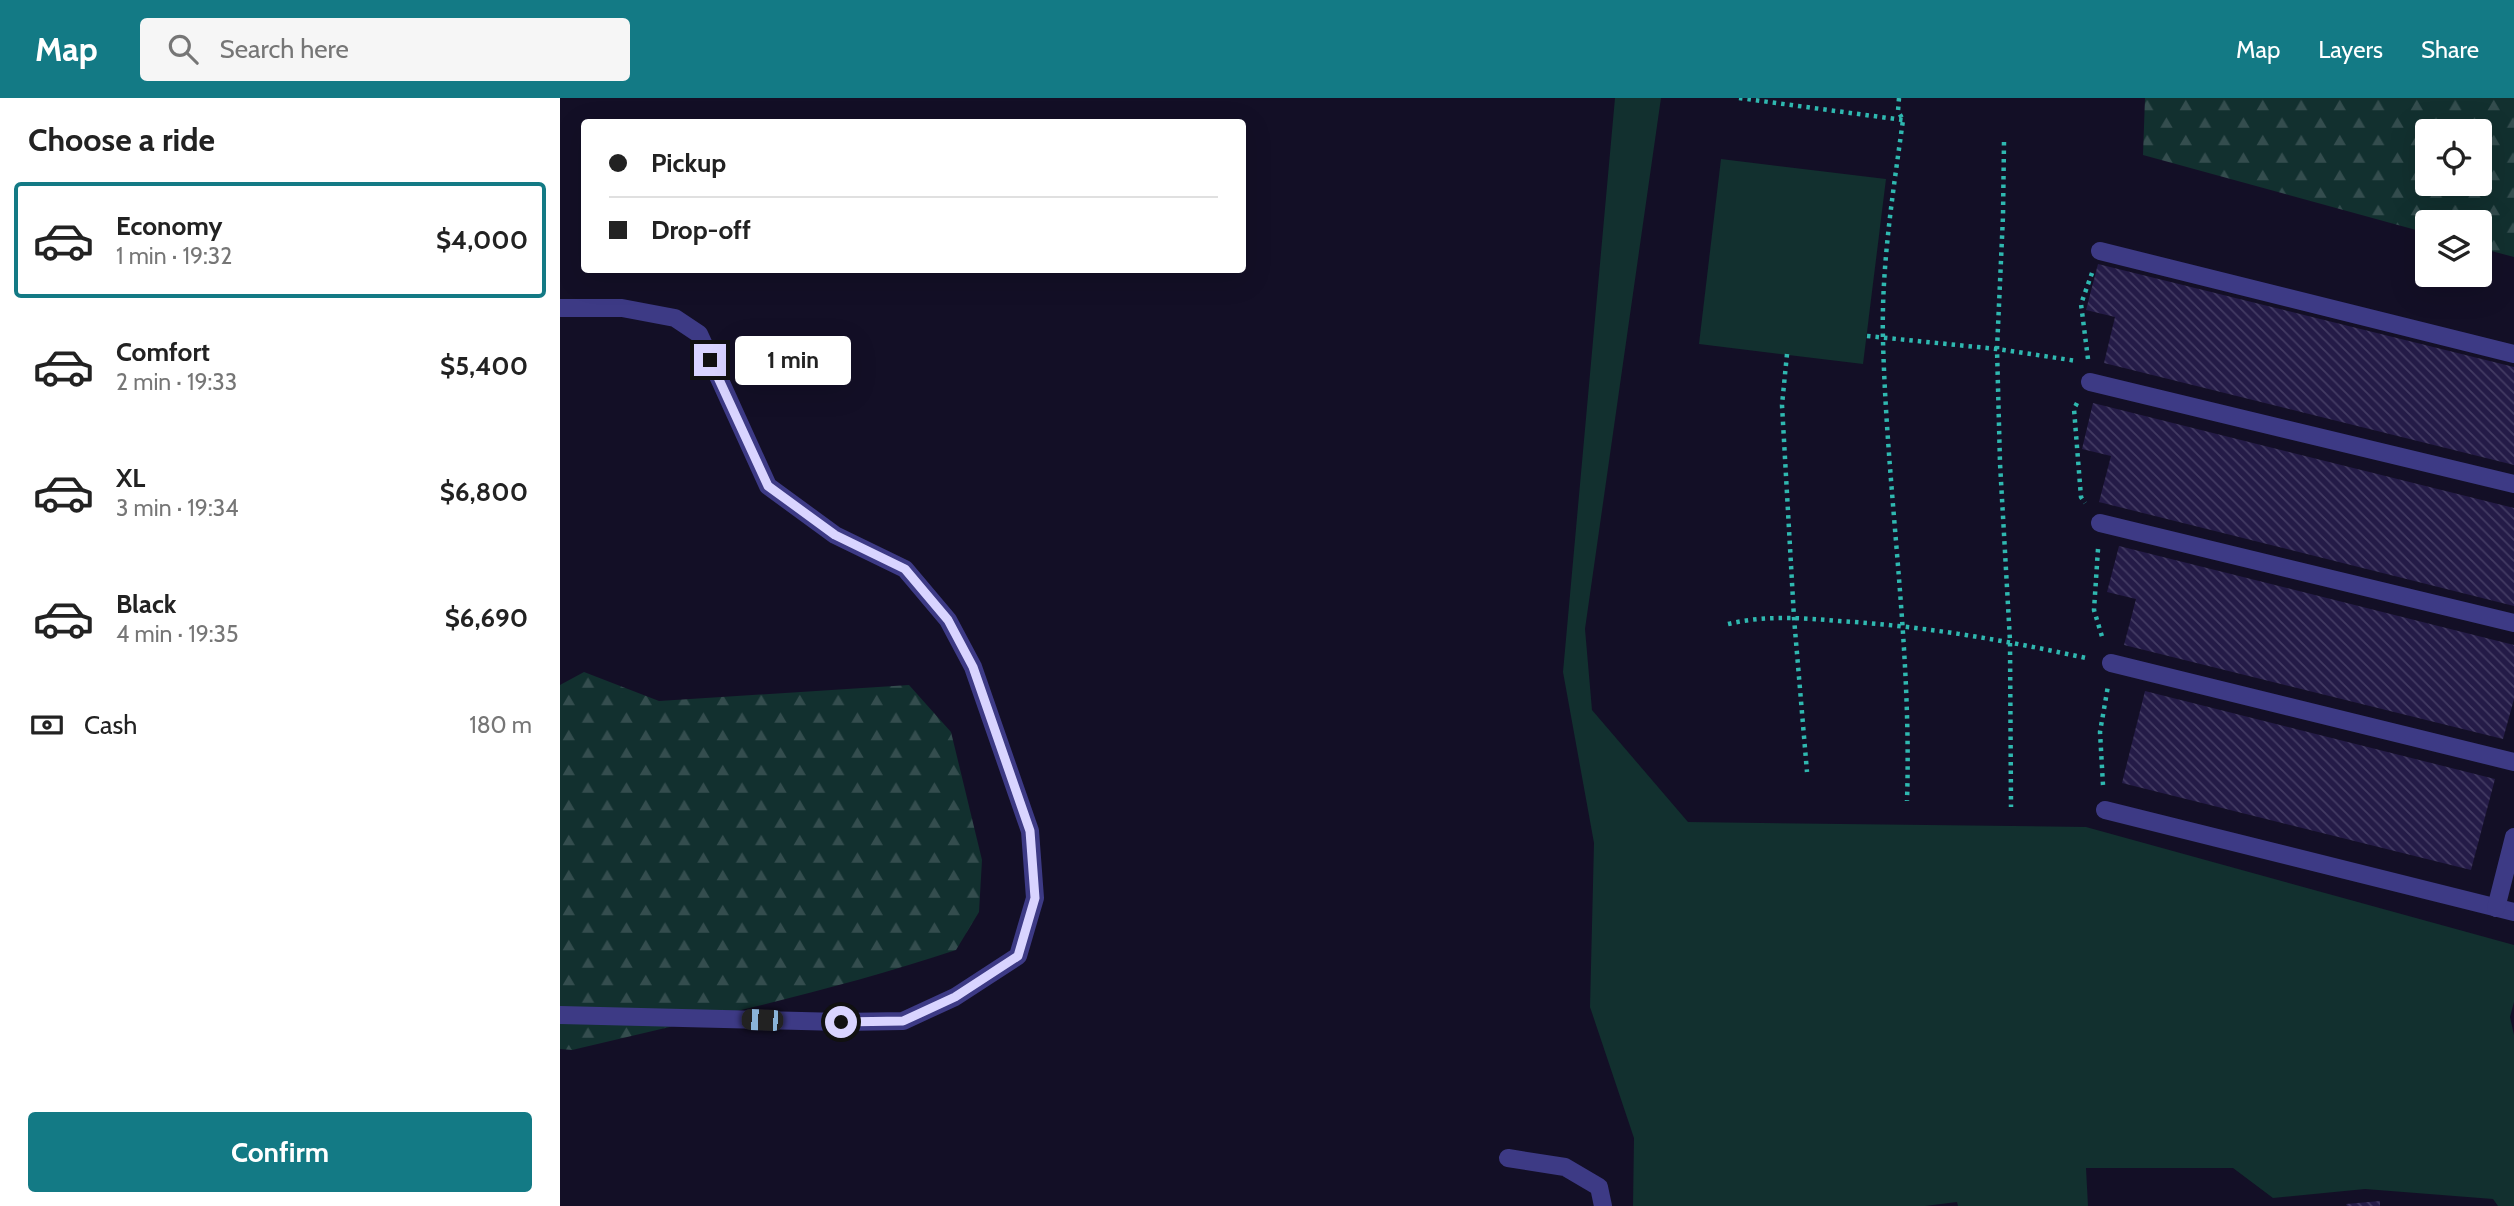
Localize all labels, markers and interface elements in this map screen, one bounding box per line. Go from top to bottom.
search box [140,18,630,81]
text: Map [35,29,98,69]
icon: search [164,30,202,68]
text: Search here [220,33,349,65]
text: Map [2236,35,2280,64]
text: Layers [2318,35,2383,64]
text: Share [2421,35,2479,64]
map controls [2415,119,2492,287]
button: locate [2415,119,2492,196]
text: Choose a ride [28,120,215,159]
text: Pickup [651,147,726,179]
icon: car [32,209,95,272]
text: Economy [116,210,222,242]
button: layers [2415,210,2492,287]
text: Drop-off [651,214,751,246]
text: $4,000 [436,224,528,256]
text: 1 min · 19:32 [116,242,232,270]
icon: car [32,335,95,398]
text: Comfort [116,336,210,368]
callout: 1 min [734,336,850,384]
route end [694,344,726,376]
text: 1 min [767,346,819,374]
text: $5,400 [440,350,528,382]
text: 2 min · 19:33 [116,368,237,396]
icon: car [32,461,95,524]
text: XL [116,462,145,494]
text: $6,800 [440,476,528,508]
text: 3 min · 19:34 [116,494,238,522]
icon: car [32,587,95,650]
text: Black [116,588,176,620]
text: $6,690 [445,602,528,634]
text: 4 min · 19:35 [116,620,238,648]
icon: cash [28,706,66,744]
text: Cash [84,709,137,741]
text: 180 m [469,711,532,739]
route start [825,1006,857,1038]
car [741,1009,784,1031]
button: Confirm [28,1112,532,1192]

